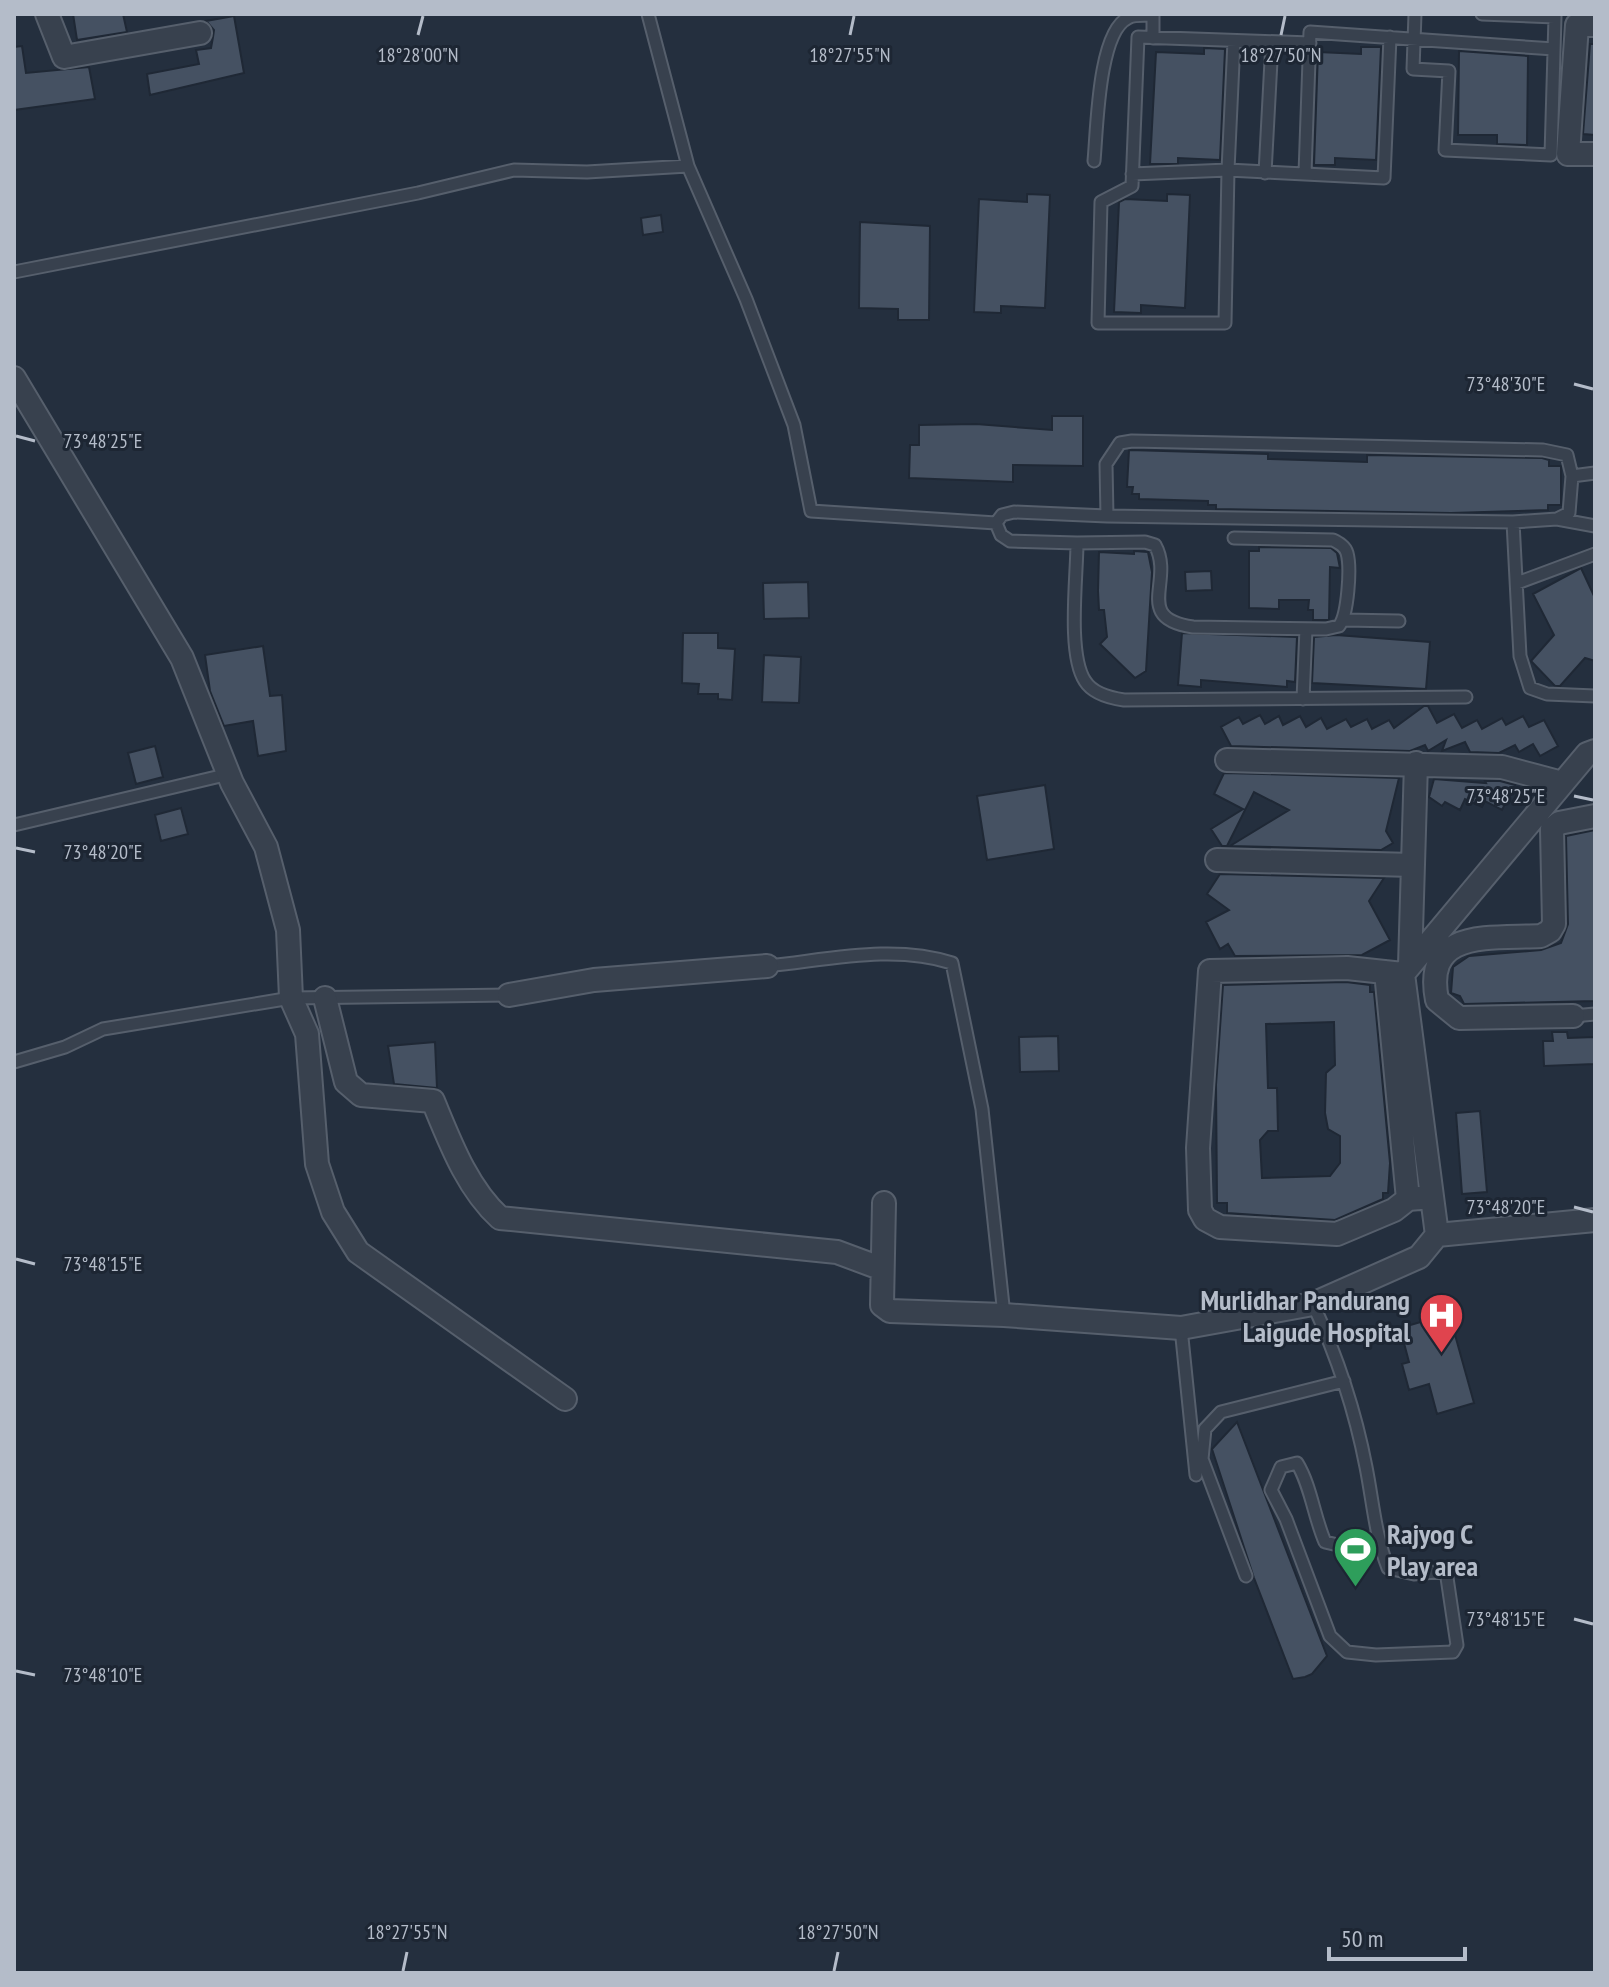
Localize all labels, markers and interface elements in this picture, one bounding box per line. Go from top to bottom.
text: 18°28'00"N [378,42,458,68]
text: 18°27'55"N [810,42,890,68]
text: 18°27'50"N [1241,42,1321,68]
text: 73°48'30"E [1467,371,1545,397]
text: 73°48'25"E [64,428,142,454]
text: 73°48'25"E [1467,783,1545,809]
text: 73°48'20"E [64,839,142,865]
text: 73°48'20"E [1467,1194,1545,1220]
text: 73°48'15"E [64,1251,142,1277]
place label: Murlidhar Pandurang Laigude Hospital [1201,1281,1410,1350]
hospital icon: Murlidhar Pandurang Laigude Hospital [1417,1291,1465,1354]
place label: Rajyog C Play area [1387,1515,1478,1584]
sports icon: Rajyog C Play area [1332,1525,1380,1588]
text: 73°48'15"E [1467,1606,1545,1632]
text: 73°48'10"E [64,1662,142,1688]
scale bar [1329,1911,1465,1961]
text: 18°27'55"N [367,1919,447,1945]
text: 18°27'50"N [798,1919,878,1945]
text: 50 m [1341,1923,1383,1954]

